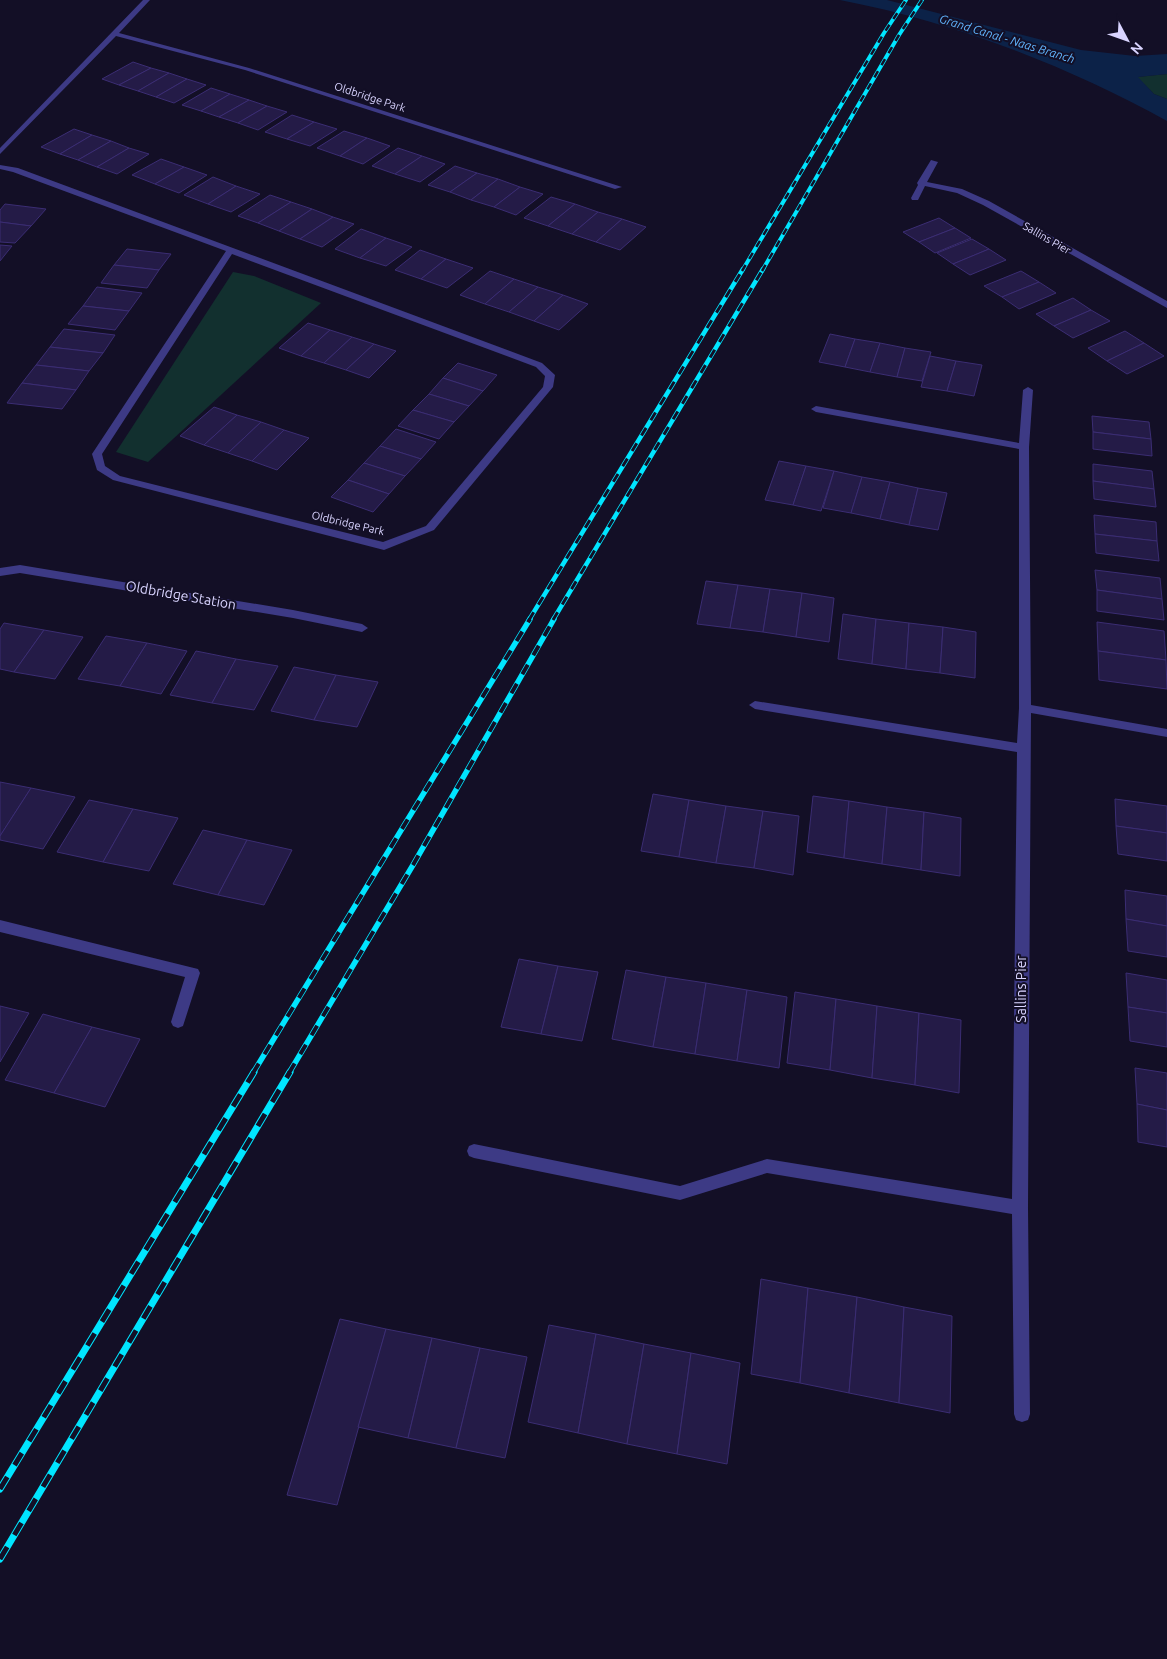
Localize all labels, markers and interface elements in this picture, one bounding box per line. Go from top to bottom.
water label: Grand Canal - Naas Branch [938,12,1076,65]
north arrow [1102,15,1152,65]
text: N [1127,39,1146,58]
street label: Oldbridge Park [333,80,408,114]
street label: Sallins Pier [1021,220,1074,257]
street label: Oldbridge Park [310,509,386,537]
street label: Oldbridge Station [125,577,237,613]
street label: Sallins Pier [1013,955,1029,1023]

